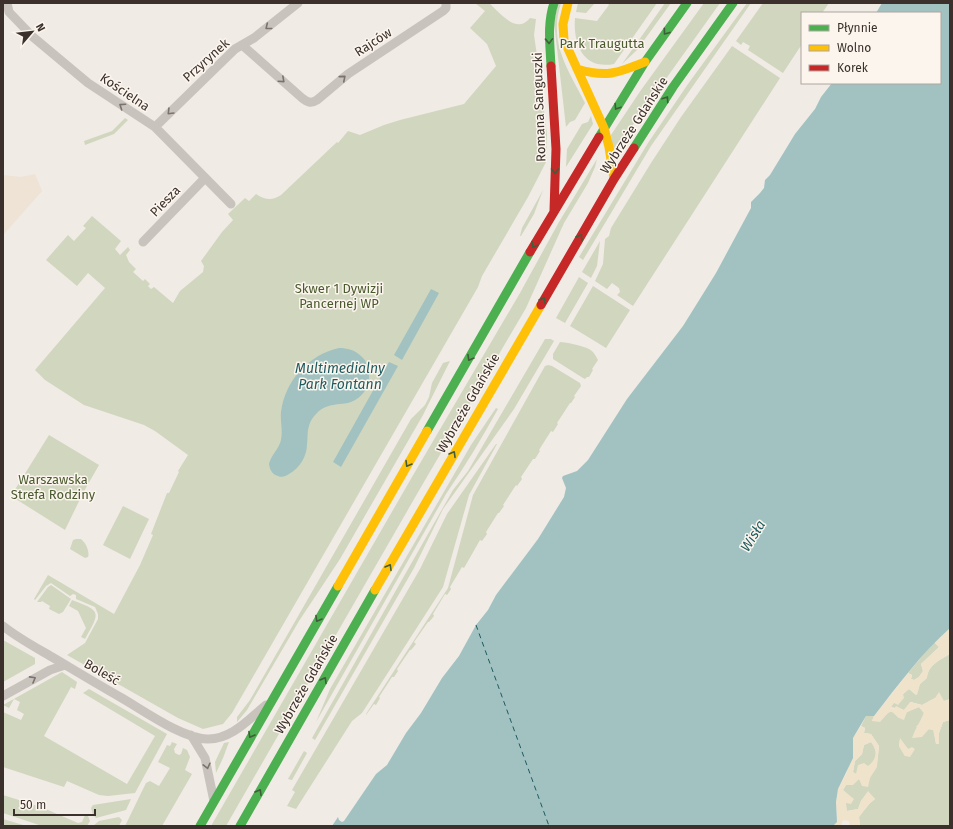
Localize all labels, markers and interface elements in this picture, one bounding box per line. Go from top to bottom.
north arrow [12,12,52,52]
legend [801,12,941,84]
text: N [33,21,48,34]
text: Płynnie [837,21,878,35]
one-way arrow [265,23,272,30]
street label: Rajców [352,24,395,60]
one-way arrow [664,28,671,35]
street label: Przyrynek [180,35,232,85]
park label: Park Traugutta [559,36,645,51]
one-way arrow [545,38,553,44]
text: Wolno [837,41,871,55]
street label: Romana Sanguszki [530,52,548,162]
text: Korek [837,61,869,75]
street label: Kościelna [97,70,153,114]
street label: Wybrzeże Gdańskie [597,74,671,176]
one-way arrow [277,75,285,83]
one-way arrow [338,76,345,83]
one-way arrow [661,96,668,103]
one-way arrow [119,103,126,111]
one-way arrow [615,103,622,110]
one-way arrow [167,107,175,115]
one-way arrow [550,168,559,174]
street label: Piesza [147,183,183,219]
one-way arrow [575,234,583,241]
one-way arrow [532,241,539,248]
park label: Skwer 1 Dywizji Pancernej WP [295,281,383,311]
one-way arrow [538,297,545,305]
street label: Wybrzeże Gdańskie [433,350,503,456]
one-way arrow [467,354,474,361]
water label: Multimedialny Park Fontann [295,360,386,393]
one-way arrow [449,451,456,458]
one-way arrow [405,460,412,467]
park label: Warszawska Strefa Rodziny [11,472,96,502]
water label: Wisła [737,517,769,555]
one-way arrow [384,564,391,571]
one-way arrow [315,615,323,622]
street label: Wybrzeże Gdańskie [271,631,341,737]
street label: Boleść [82,656,122,688]
one-way arrow [29,676,37,684]
one-way arrow [319,676,326,684]
one-way arrow [249,731,256,738]
one-way arrow [203,763,211,769]
one-way arrow [255,789,262,796]
scale bar [14,791,95,817]
text: 50 m [20,798,46,812]

